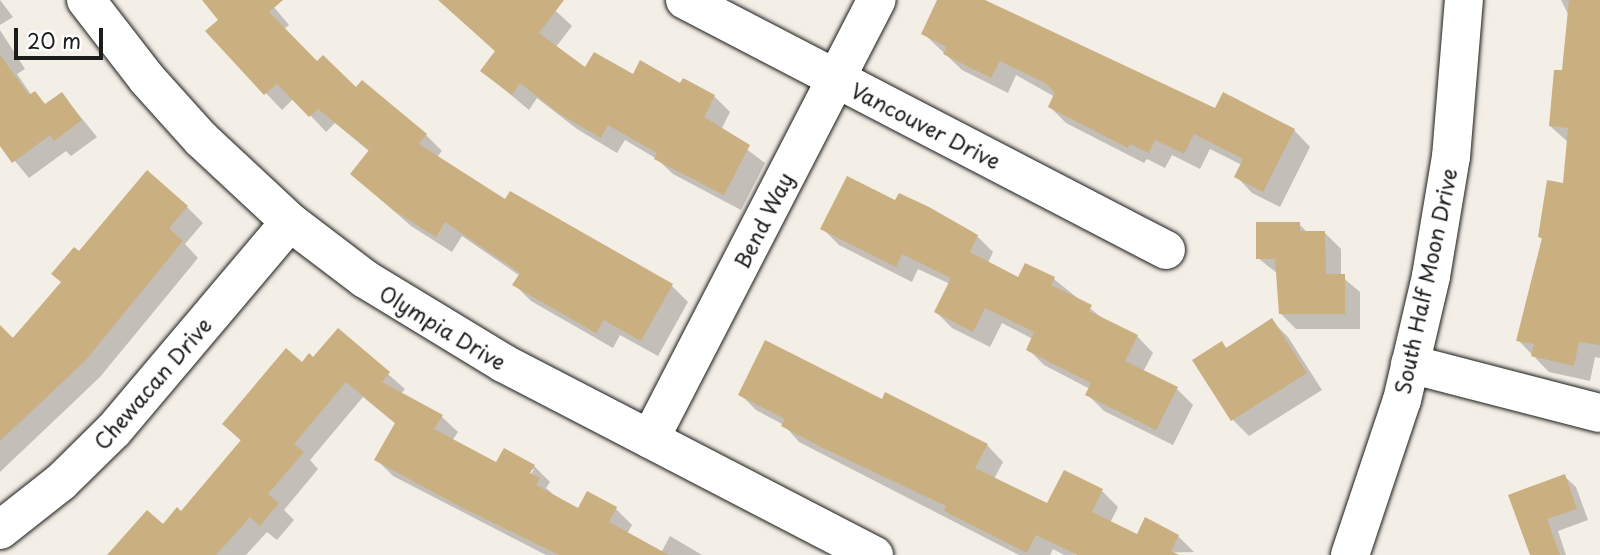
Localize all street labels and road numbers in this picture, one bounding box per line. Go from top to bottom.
street label: Vancouver Drive [847,76,1005,174]
street label: South Half Moon Drive [1389,165,1461,397]
street label: Bend Way [728,168,798,272]
street label: Olympia Drive [374,279,512,375]
street label: Chewacan Drive [88,312,216,454]

